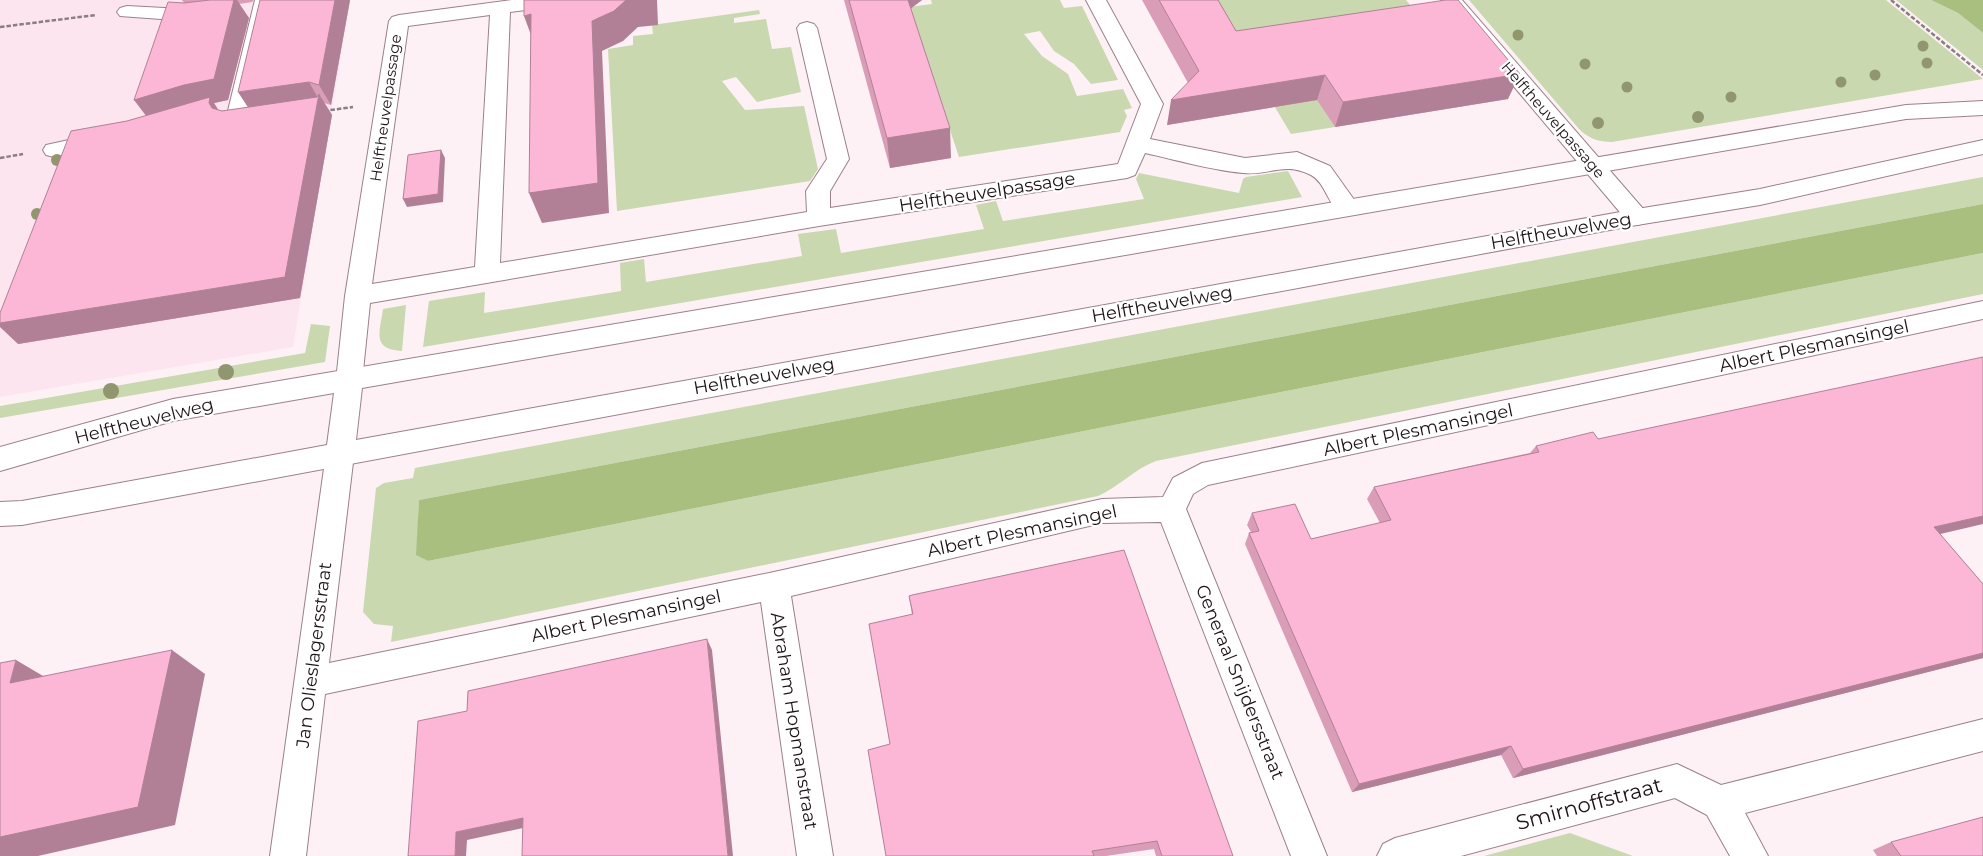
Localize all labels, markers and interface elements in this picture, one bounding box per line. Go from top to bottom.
street label: Helftheuvelpassage [366,33,405,183]
street label: Helftheuvelpassage [1497,57,1609,182]
street label: Helftheuvelpassage [897,167,1077,217]
street label: Helftheuvelweg [1489,208,1633,254]
street label: Helftheuvelweg [1090,281,1234,327]
street label: Albert Plesmansingel [1717,315,1911,377]
street label: Helftheuvelweg [692,353,836,399]
street label: Helftheuvelweg [72,393,216,449]
street label: Albert Plesmansingel [1321,399,1515,461]
street label: Albert Plesmansingel [925,500,1119,562]
street label: Jan Olieslagersstraat [292,561,336,750]
street label: Generaal Snijdersstraat [1191,581,1289,783]
street label: Albert Plesmansingel [529,585,723,647]
street label: Abraham Hopmanstraat [766,611,822,831]
street label: Smirnoffstraat [1513,772,1665,835]

